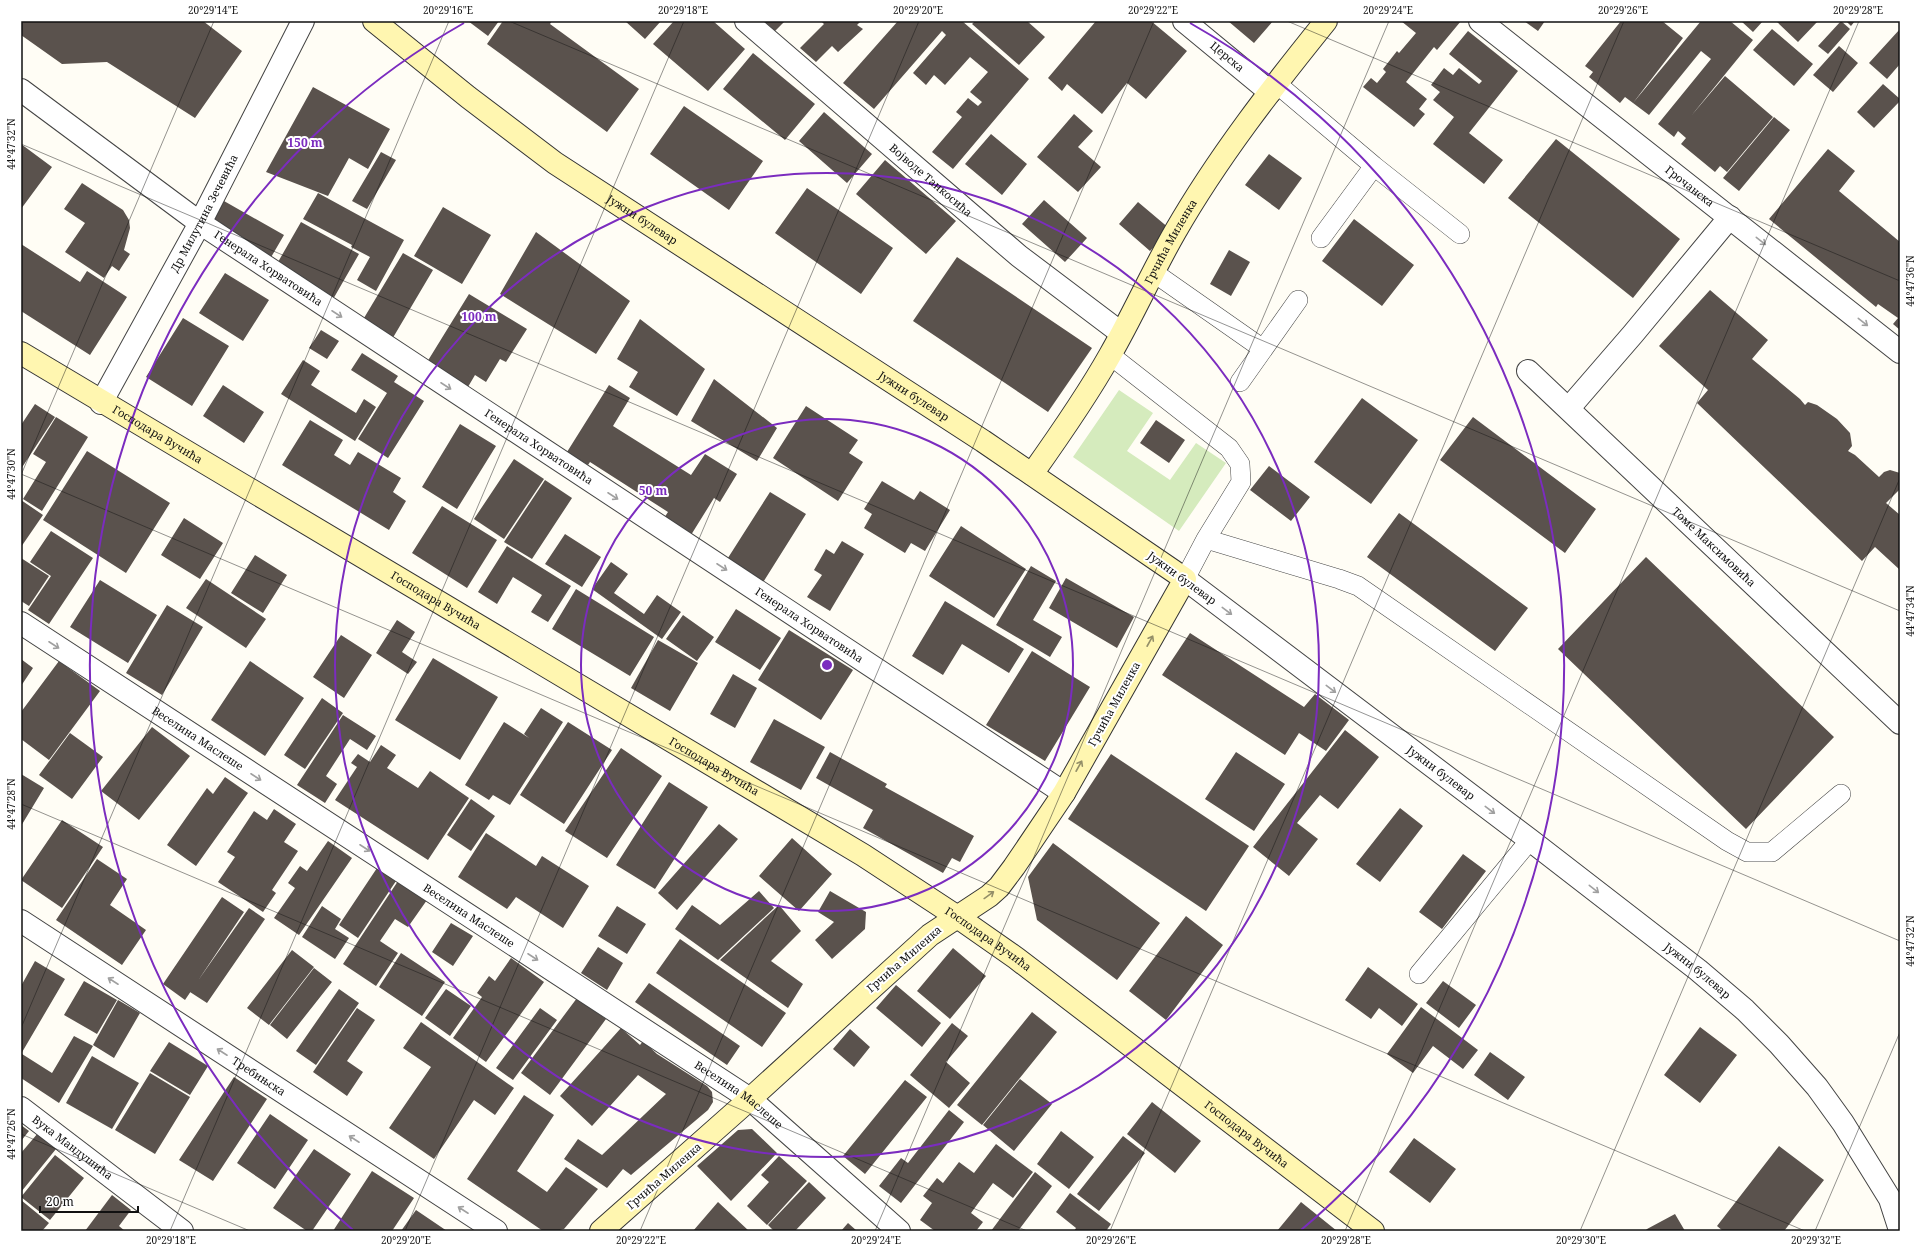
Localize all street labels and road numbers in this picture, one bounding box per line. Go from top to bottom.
street label: Церска [1207,38,1248,75]
street label: Војводе Танкосића [887,140,976,220]
street label: Др Милутина Зечевића [166,152,241,275]
street label: Грочанска [1662,162,1718,210]
street label: Јужни булевар [603,190,681,248]
street label: Грчића Миленка [1141,196,1200,286]
street label: Генерала Хорватовића [212,227,326,309]
street label: Јужни булевар [875,367,952,424]
street label: Господара Вучића [110,401,206,467]
street label: Генерала Хорватовића [482,405,596,487]
street label: Томе Максимовића [1669,503,1759,590]
street label: Јужни булевар [1144,547,1220,608]
street label: Господара Вучића [388,567,484,633]
street label: Генерала Хорватовића [753,583,867,666]
street label: Грчића Миленка [1084,659,1143,749]
street label: Веселина Маслеше [149,703,247,773]
street label: Господара Вучића [667,733,762,798]
street label: Јужни булевар [1403,741,1478,803]
street label: Веселина Маслеше [421,880,518,950]
street label: Господара Вучића [942,903,1035,974]
street label: Грчића Миленка [863,922,944,995]
street label: Јужни булевар [1661,938,1734,1002]
street label: Требињска [229,1053,289,1099]
street label: Веселина Маслеше [692,1057,786,1132]
street label: Господара Вучића [1202,1097,1292,1171]
street label: Вука Мандушића [30,1111,116,1183]
street label: Грчића Миленка [623,1139,704,1212]

